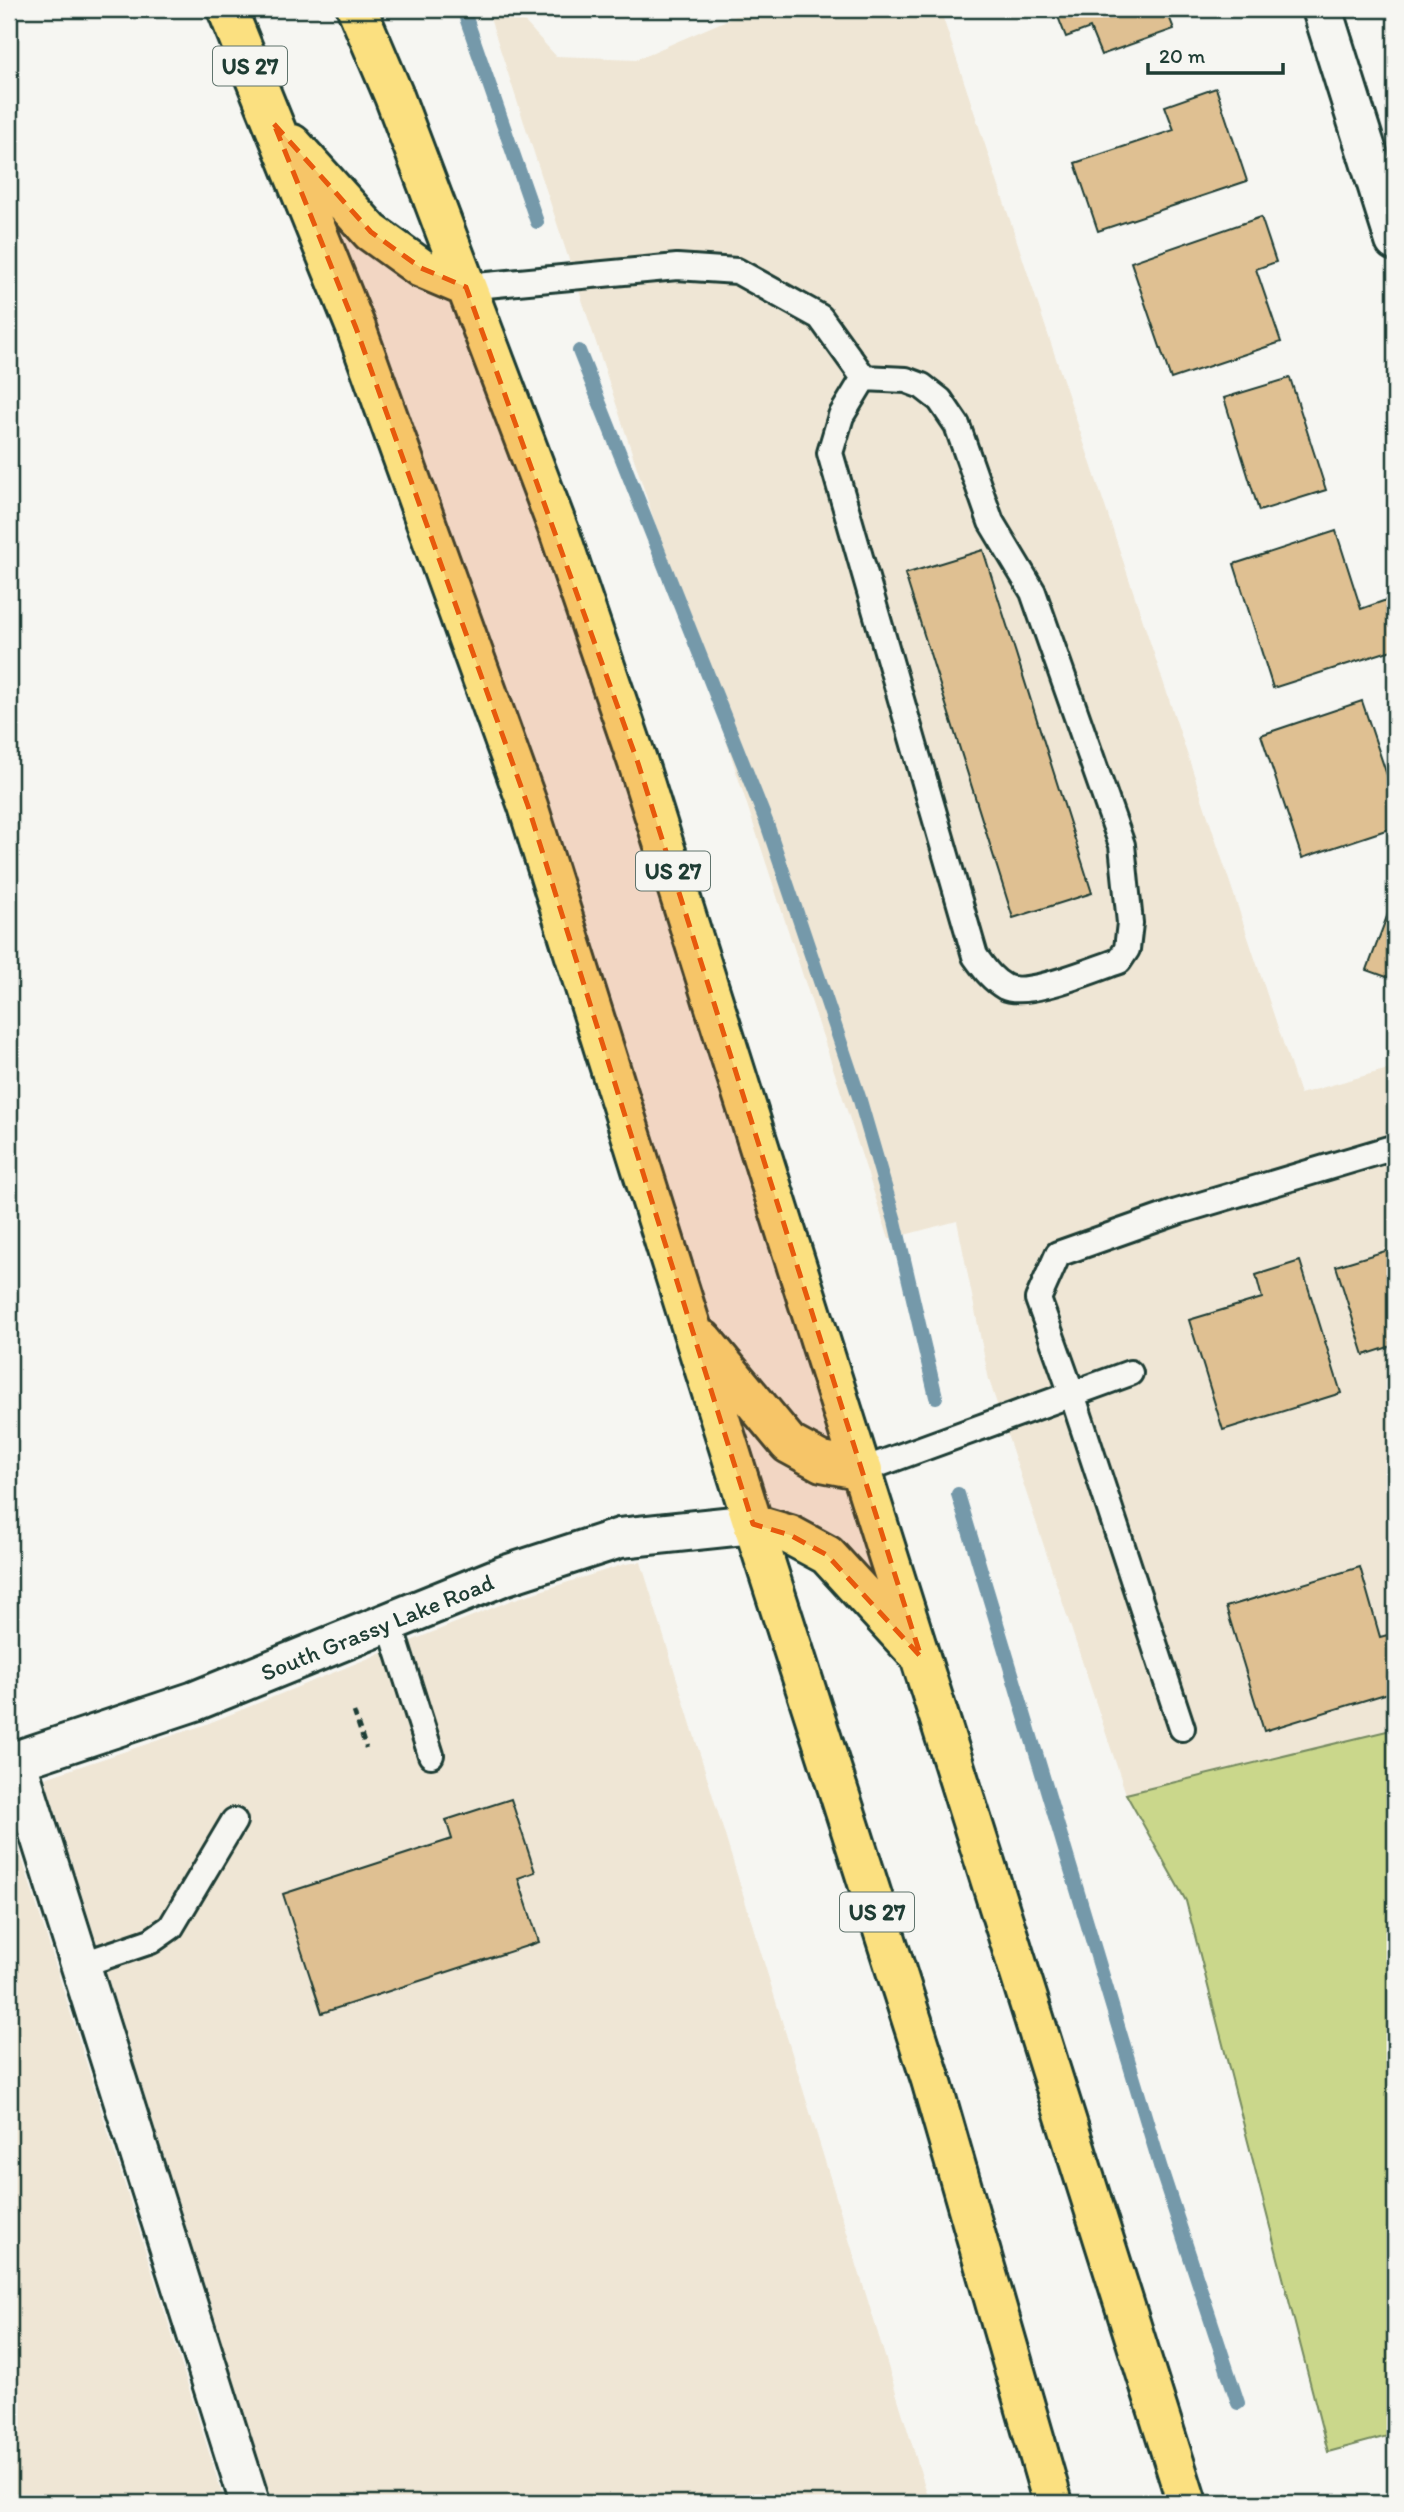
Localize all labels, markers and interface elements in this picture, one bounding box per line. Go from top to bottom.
scale bar [1148,32,1283,76]
text: 20 m [1159,43,1206,68]
road number: US 27 [213,46,287,86]
road number: US 27 [636,852,710,890]
street label: South Grassy Lake Road [256,1567,498,1687]
road number: US 27 [840,1893,914,1932]

